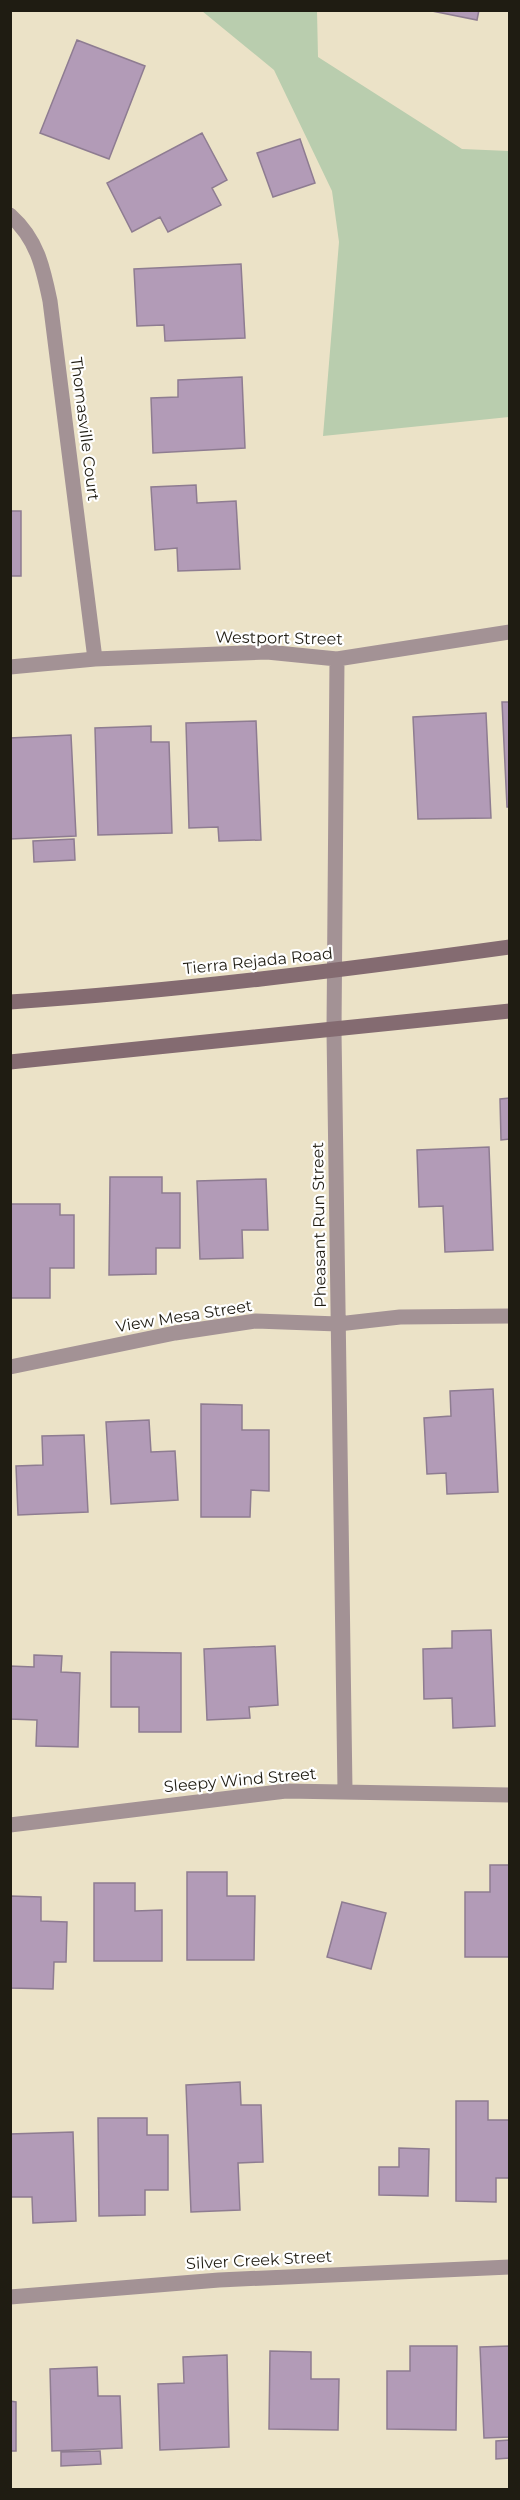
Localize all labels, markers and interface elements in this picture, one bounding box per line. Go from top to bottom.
street label: Thomasville Court [67,356,103,502]
street label: Westport Street [215,627,343,649]
street label: Tierra Rejada Road [182,944,334,978]
street label: Pheasant Run Street [308,1142,330,1308]
street label: View Mesa Street [115,1296,254,1336]
street label: Sleepy Wind Street [163,1764,318,1796]
street label: Silver Creek Street [186,2247,333,2273]

